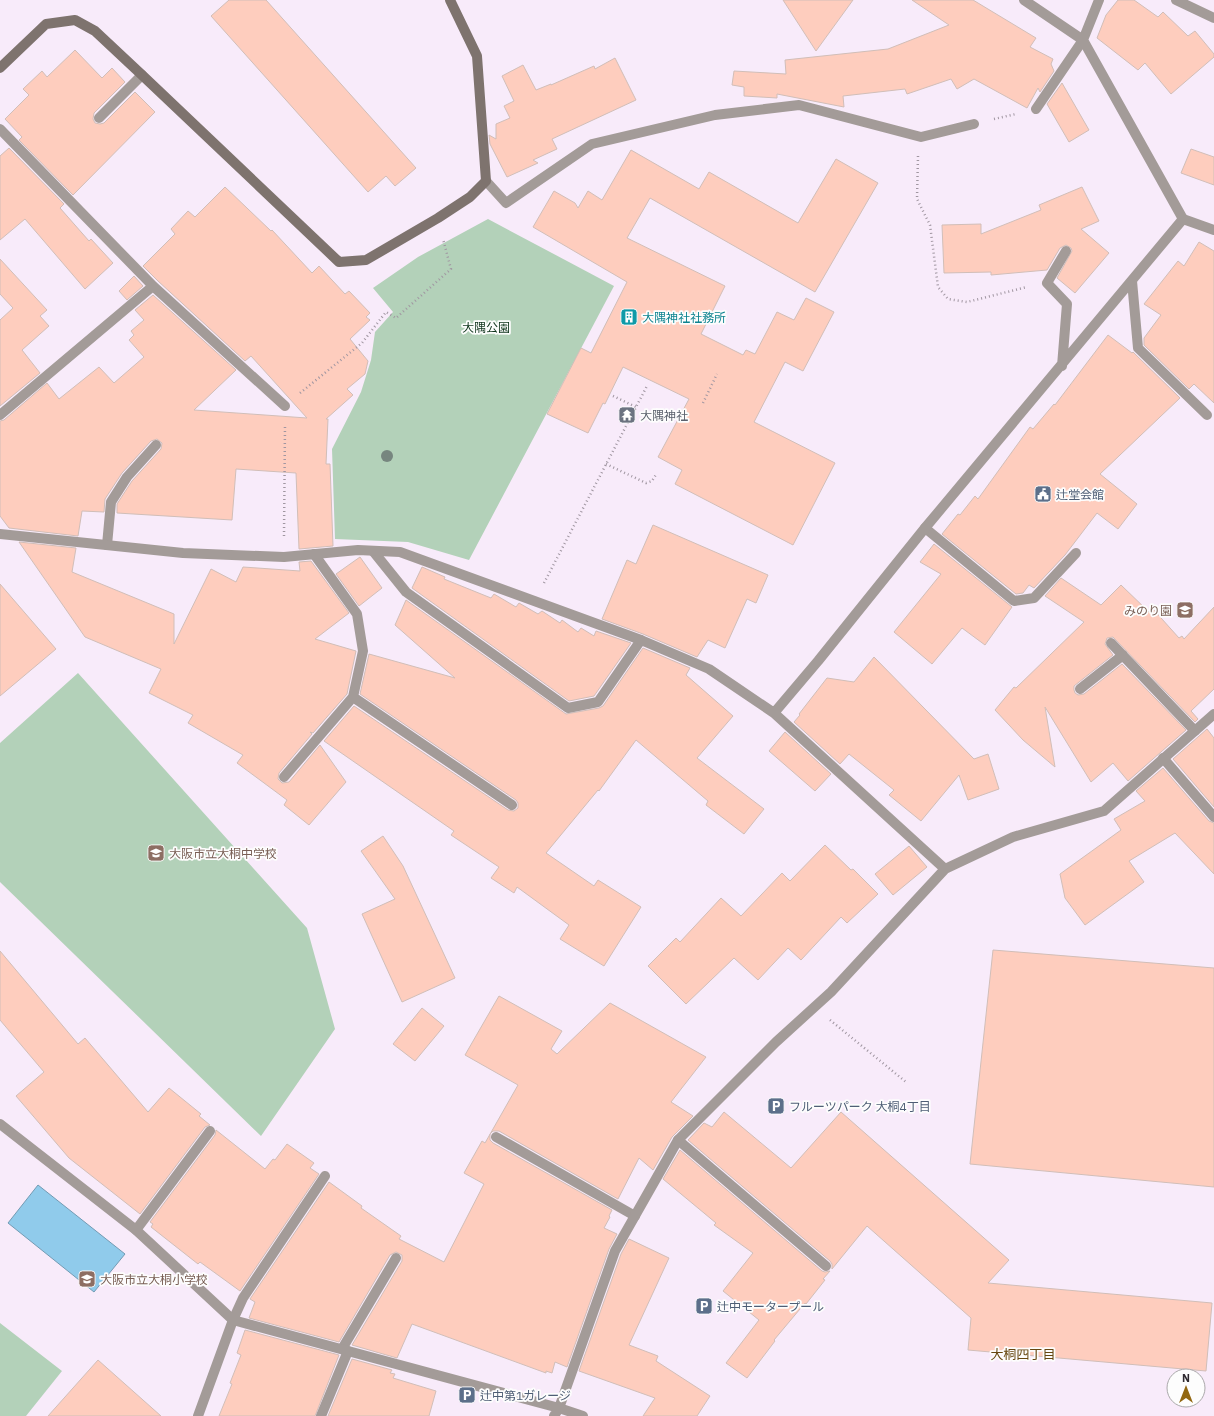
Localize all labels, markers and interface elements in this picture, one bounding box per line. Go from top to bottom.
building icon: 大隅神社社務所 [619,307,639,327]
place label: 大隅神社社務所 [642,310,726,325]
park label: 大隅公園 [462,320,510,335]
temple icon: 大隅神社 [617,405,637,425]
place label: 大隅神社 [640,408,688,423]
public building icon: 辻堂会館 [1033,484,1053,504]
place label: 辻堂会館 [1056,487,1104,502]
school or university icon: みのり園 [1175,600,1195,620]
place label: みのり園 [1124,603,1172,618]
school or university icon: 大阪市立大桐中学校 [146,843,166,863]
place label: 大阪市立大桐中学校 [169,846,277,861]
parking icon: フルーツパーク 大桐4丁目 [766,1096,786,1116]
place label: フルーツパーク 大桐4丁目 [789,1099,931,1114]
school or university icon: 大阪市立大桐小学校 [77,1269,97,1289]
place label: 大阪市立大桐小学校 [100,1272,208,1287]
parking icon: 辻中モータープール [694,1296,714,1316]
place label: 辻中モータープール [717,1299,824,1314]
district label: 大桐四丁目 [990,1346,1056,1363]
north arrow [1166,1368,1206,1408]
text: N [1182,1371,1190,1385]
parking icon: 辻中第1ガレージ [457,1385,477,1405]
place label: 辻中第1ガレージ [480,1388,571,1403]

